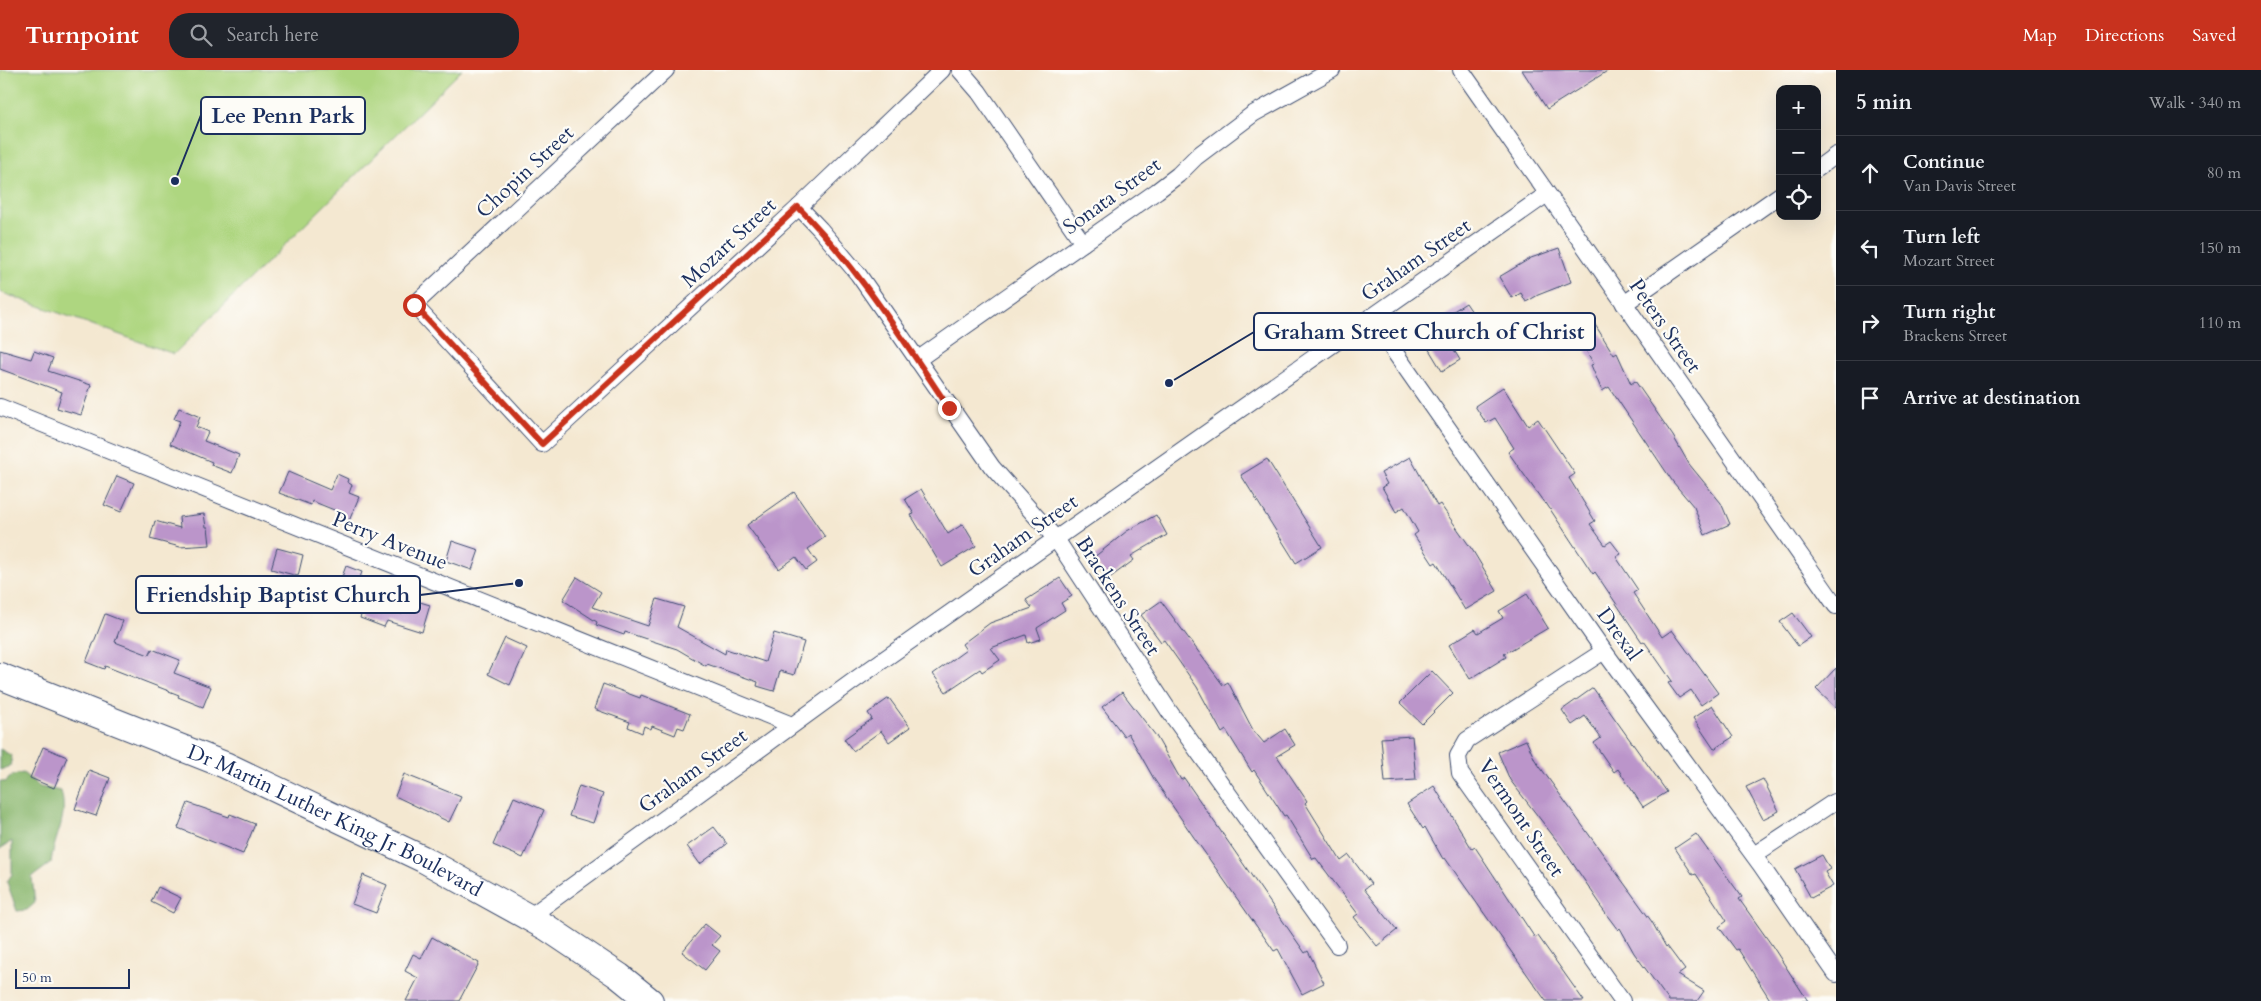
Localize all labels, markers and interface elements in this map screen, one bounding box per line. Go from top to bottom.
search box [169,13,519,58]
text: Turnpoint [25,19,139,52]
icon: search [187,21,215,49]
text: Search here [227,22,319,48]
text: Map [2023,23,2057,48]
text: Directions [2085,23,2164,48]
text: Saved [2192,23,2236,48]
map controls [1776,85,1821,220]
button: + [1776,85,1821,130]
text: 5 min [1856,88,1912,117]
text: Walk · 340 m [2149,92,2241,114]
callout: Lee Penn Park [201,97,365,134]
text: Lee Penn Park [211,101,355,131]
street label: Chopin Street [470,119,581,225]
button: − [1776,130,1821,175]
text: Continue [1903,149,1985,175]
street label: Sonata Street [1057,150,1167,241]
icon: ahead [1856,159,1884,187]
text: 80 m [2207,162,2241,184]
button: locate [1776,175,1821,220]
text: Van Davis Street [1903,175,2016,197]
street label: Mozart Street [675,191,783,295]
street label: Graham Street [1355,211,1477,309]
text: Turn left [1903,224,1980,250]
icon: left [1856,234,1884,262]
text: 150 m [2199,237,2241,259]
text: Mozart Street [1903,250,1994,272]
street label: Peters Street [1622,273,1708,379]
route start [403,294,426,317]
text: Turn right [1903,299,1995,325]
icon: right [1856,309,1884,337]
text: 110 m [2199,312,2241,334]
callout: Graham Street Church of Christ [1254,313,1595,350]
text: Graham Street Church of Christ [1263,317,1585,347]
text: Brackens Street [1903,325,2007,347]
icon: arrive [1856,384,1884,412]
text: Arrive at destination [1903,385,2080,411]
route end [938,397,961,420]
street label: Graham Street [962,487,1084,585]
street label: Perry Avenue [328,505,452,577]
street label: Brackens Street [1069,531,1168,661]
callout: Friendship Baptist Church [136,576,420,613]
text: Friendship Baptist Church [146,580,411,610]
street label: Drexal [1590,602,1648,666]
street label: Graham Street [633,721,754,820]
street label: Dr Martin Luther King Jr Boulevard [183,737,488,904]
street label: Vermont Street [1471,753,1571,883]
scale bar [15,966,130,989]
text: 50 m [22,968,52,987]

